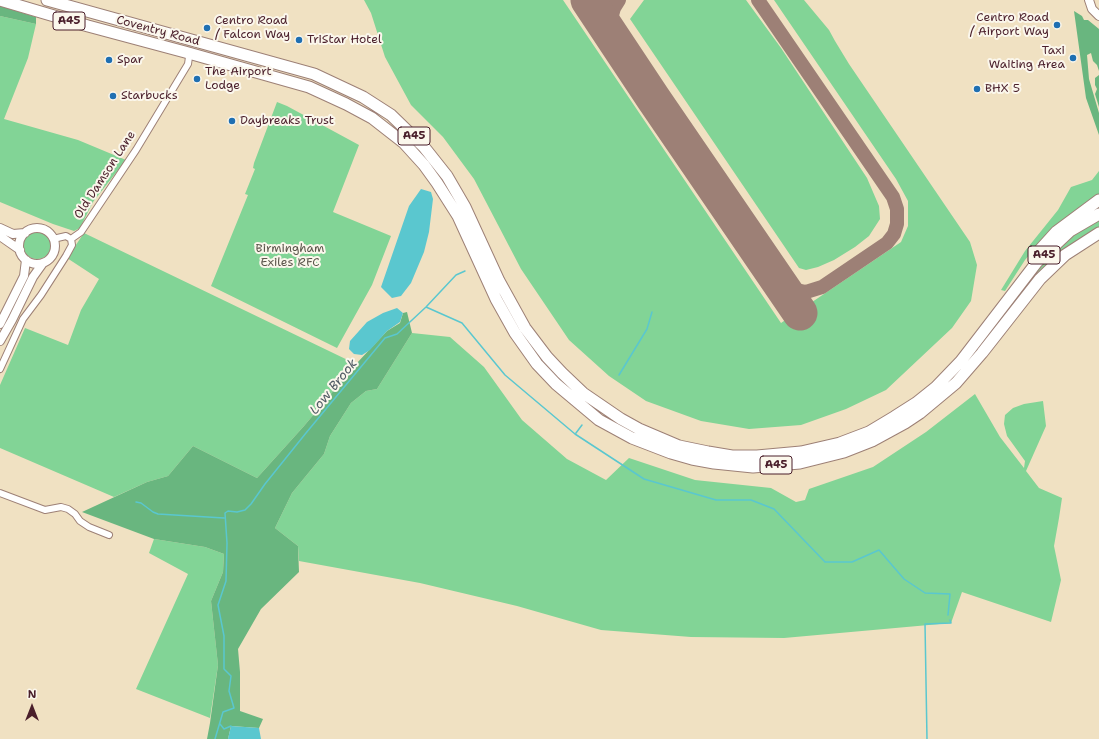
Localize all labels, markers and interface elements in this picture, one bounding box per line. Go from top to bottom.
place label: Centro Road / Airport Way [970,11,1049,39]
road number: A45 [53,12,85,30]
street label: Coventry Road [115,13,201,49]
place label: Centro Road / Falcon Way [215,14,290,42]
marker: Centro Road / Airport Way [1052,20,1062,30]
marker: Centro Road / Falcon Way [202,23,212,33]
place label: TriStar Hotel [307,33,382,47]
marker: TriStar Hotel [294,35,304,45]
place label: Taxi Waiting Area [989,44,1065,72]
place label: Spar [117,53,143,67]
marker: Taxi Waiting Area [1068,53,1078,63]
marker: Spar [104,55,114,65]
place label: The Airport Lodge [205,65,272,93]
marker: The Airport Lodge [192,74,202,84]
place label: BHX 5 [985,82,1020,96]
marker: BHX 5 [972,84,982,94]
place label: Starbucks [121,89,178,103]
marker: Starbucks [108,91,118,101]
place label: Daybreaks Trust [240,114,334,128]
marker: Daybreaks Trust [227,116,237,126]
road number: A45 [398,127,430,145]
street label: Old Damson Lane [71,128,139,222]
park label: Birmingham Exiles RFC [256,242,324,270]
road number: A45 [1028,246,1060,264]
water label: Low Brook [307,356,361,418]
road number: A45 [760,456,792,474]
north arrow [12,687,52,727]
text: N [28,687,36,702]

